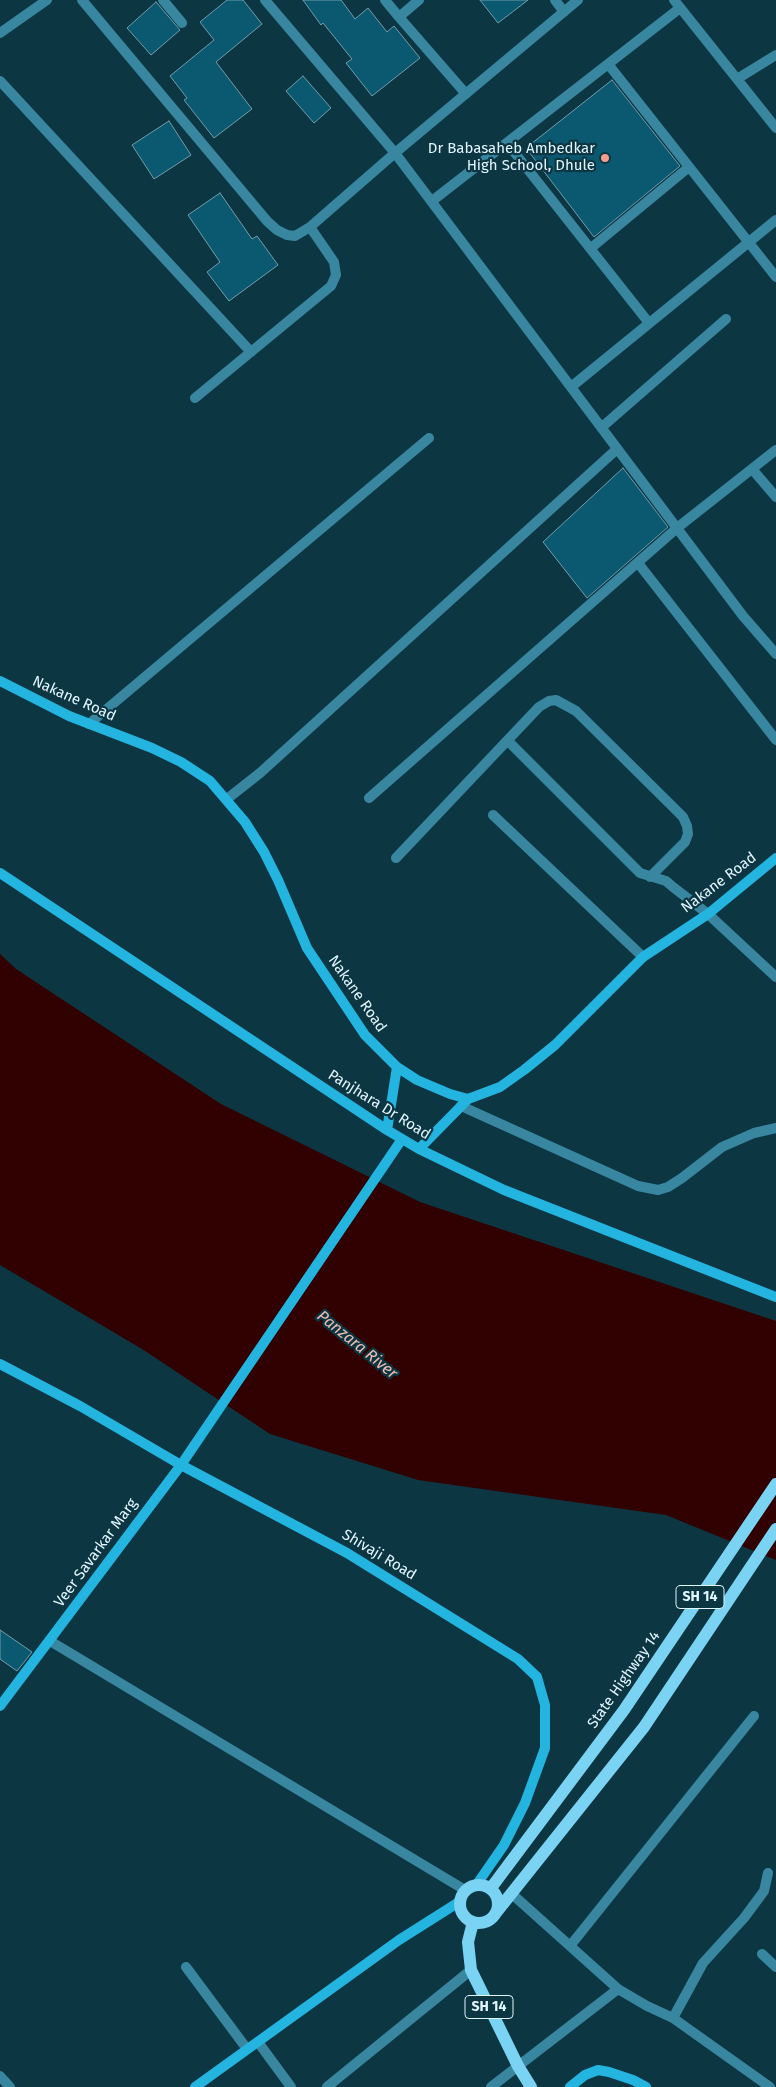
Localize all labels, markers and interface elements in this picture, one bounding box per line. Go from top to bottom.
place label: Dr Babasaheb Ambedkar High School, Dhule [428,140,595,175]
marker: Dr Babasaheb Ambedkar High School, Dhule [599,152,611,164]
street label: Nakane Road [29,673,119,725]
street label: Nakane Road [678,849,760,917]
street label: Nakane Road [324,952,390,1036]
street label: Panjhara Dr Road [324,1066,434,1144]
water label: Panzara River [313,1307,401,1383]
street label: Veer Savarkar Marg [51,1495,141,1611]
street label: Shivaji Road [339,1526,419,1584]
road number: SH 14 [676,1585,724,1608]
street label: State Highway 14 [584,1628,664,1732]
road number: SH 14 [465,1995,513,2018]

